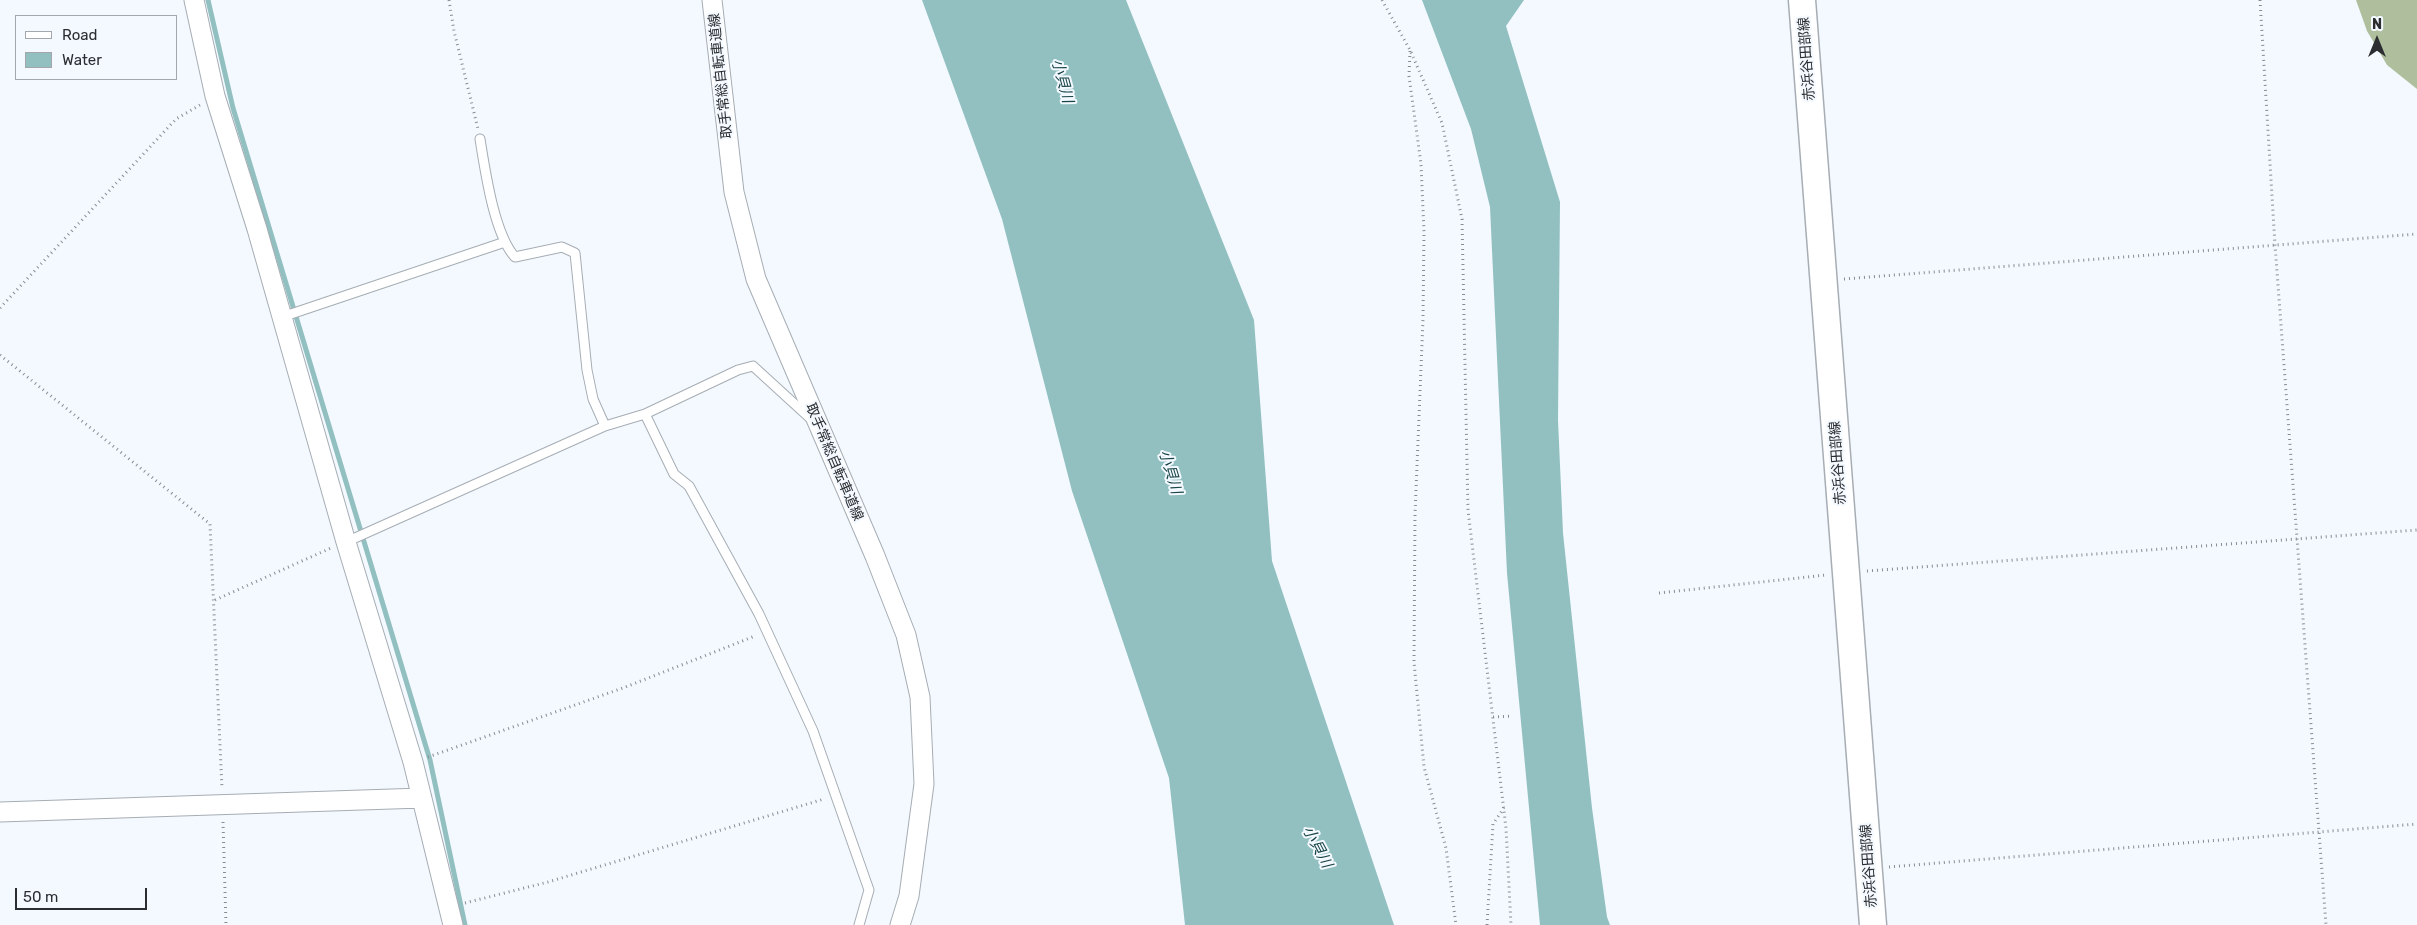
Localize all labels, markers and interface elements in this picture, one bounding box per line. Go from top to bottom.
street label: 取手常総自転車道線 [706,12,736,140]
legend [15,15,178,80]
north arrow [2352,15,2402,65]
text: N [2372,16,2382,33]
street label: 赤浜谷田部線 [1796,17,1818,101]
text: Road [62,26,98,44]
text: Water [62,51,102,69]
water label: 小貝川 [1047,57,1077,105]
street label: 取手常総自転車道線 [802,401,866,523]
street label: 赤浜谷田部線 [1827,421,1849,505]
water label: 小貝川 [1155,448,1185,496]
water label: 小貝川 [1298,823,1336,871]
street label: 赤浜谷田部線 [1858,824,1880,908]
scale bar [18,878,150,910]
text: 50 m [23,888,58,906]

